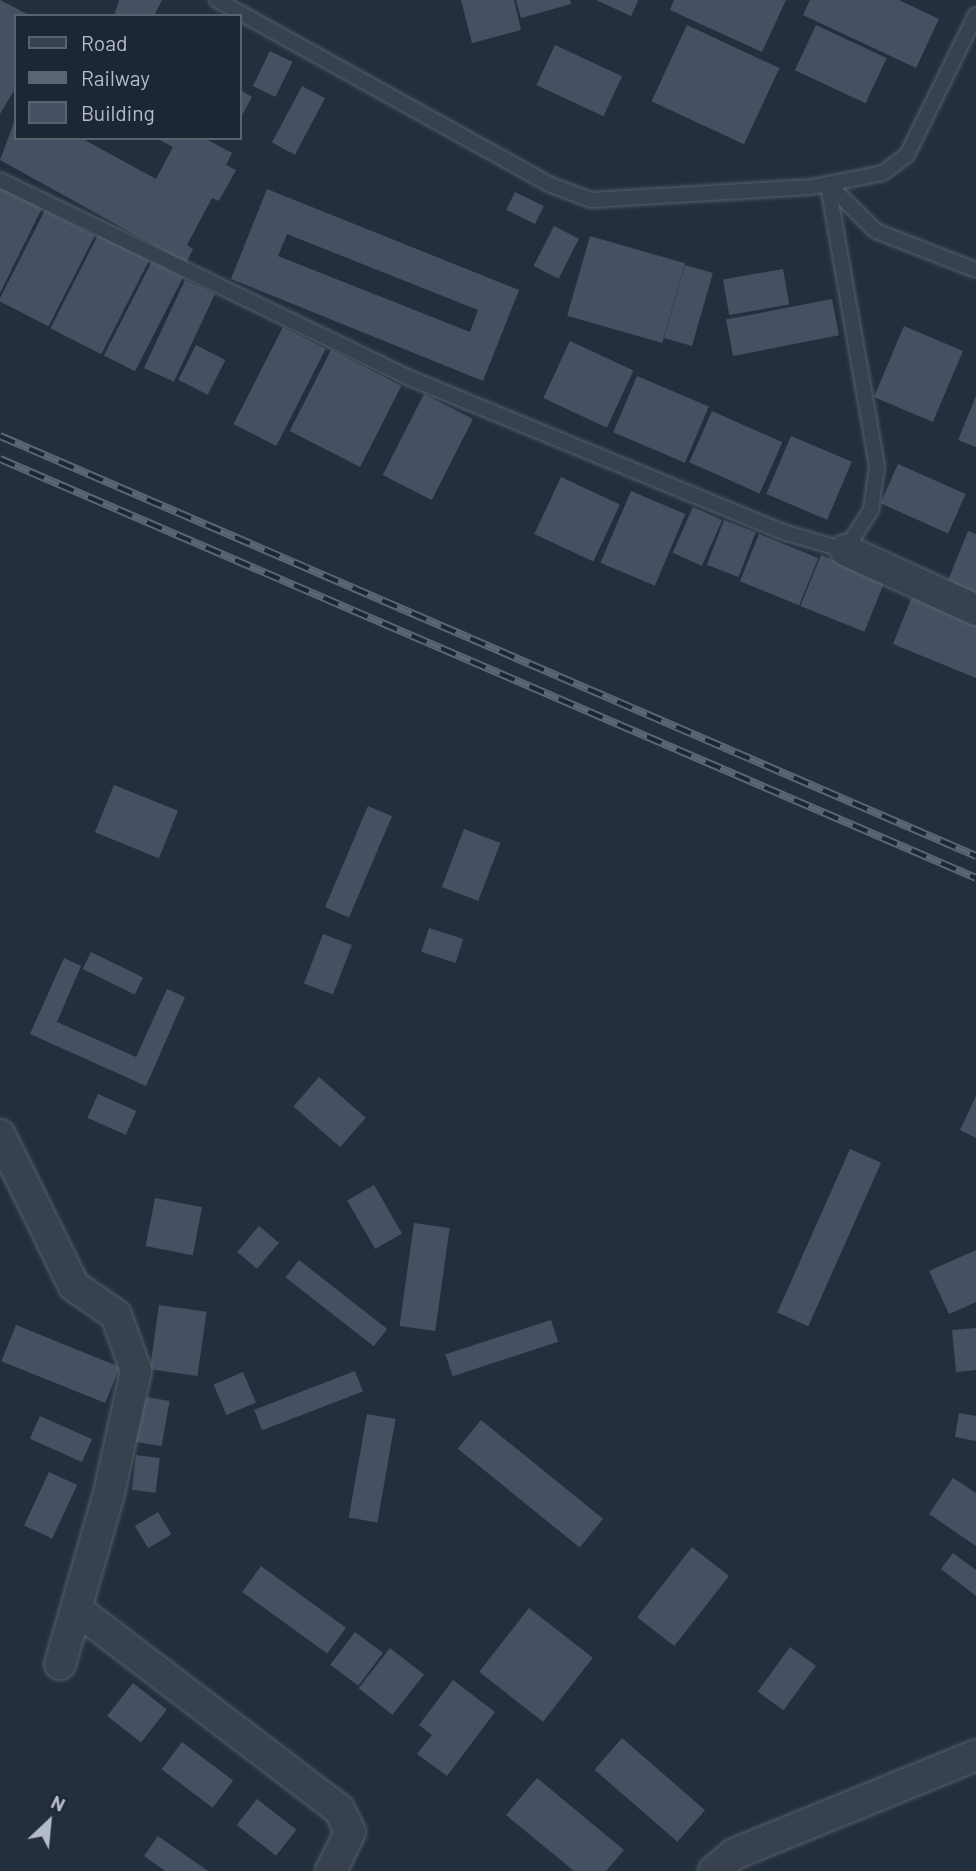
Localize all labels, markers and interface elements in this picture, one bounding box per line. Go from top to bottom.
legend [14,14,242,140]
text: Road [81,30,127,55]
text: Railway [81,65,150,90]
text: Building [81,100,155,125]
north arrow [14,1787,84,1857]
text: N [48,1790,69,1816]

